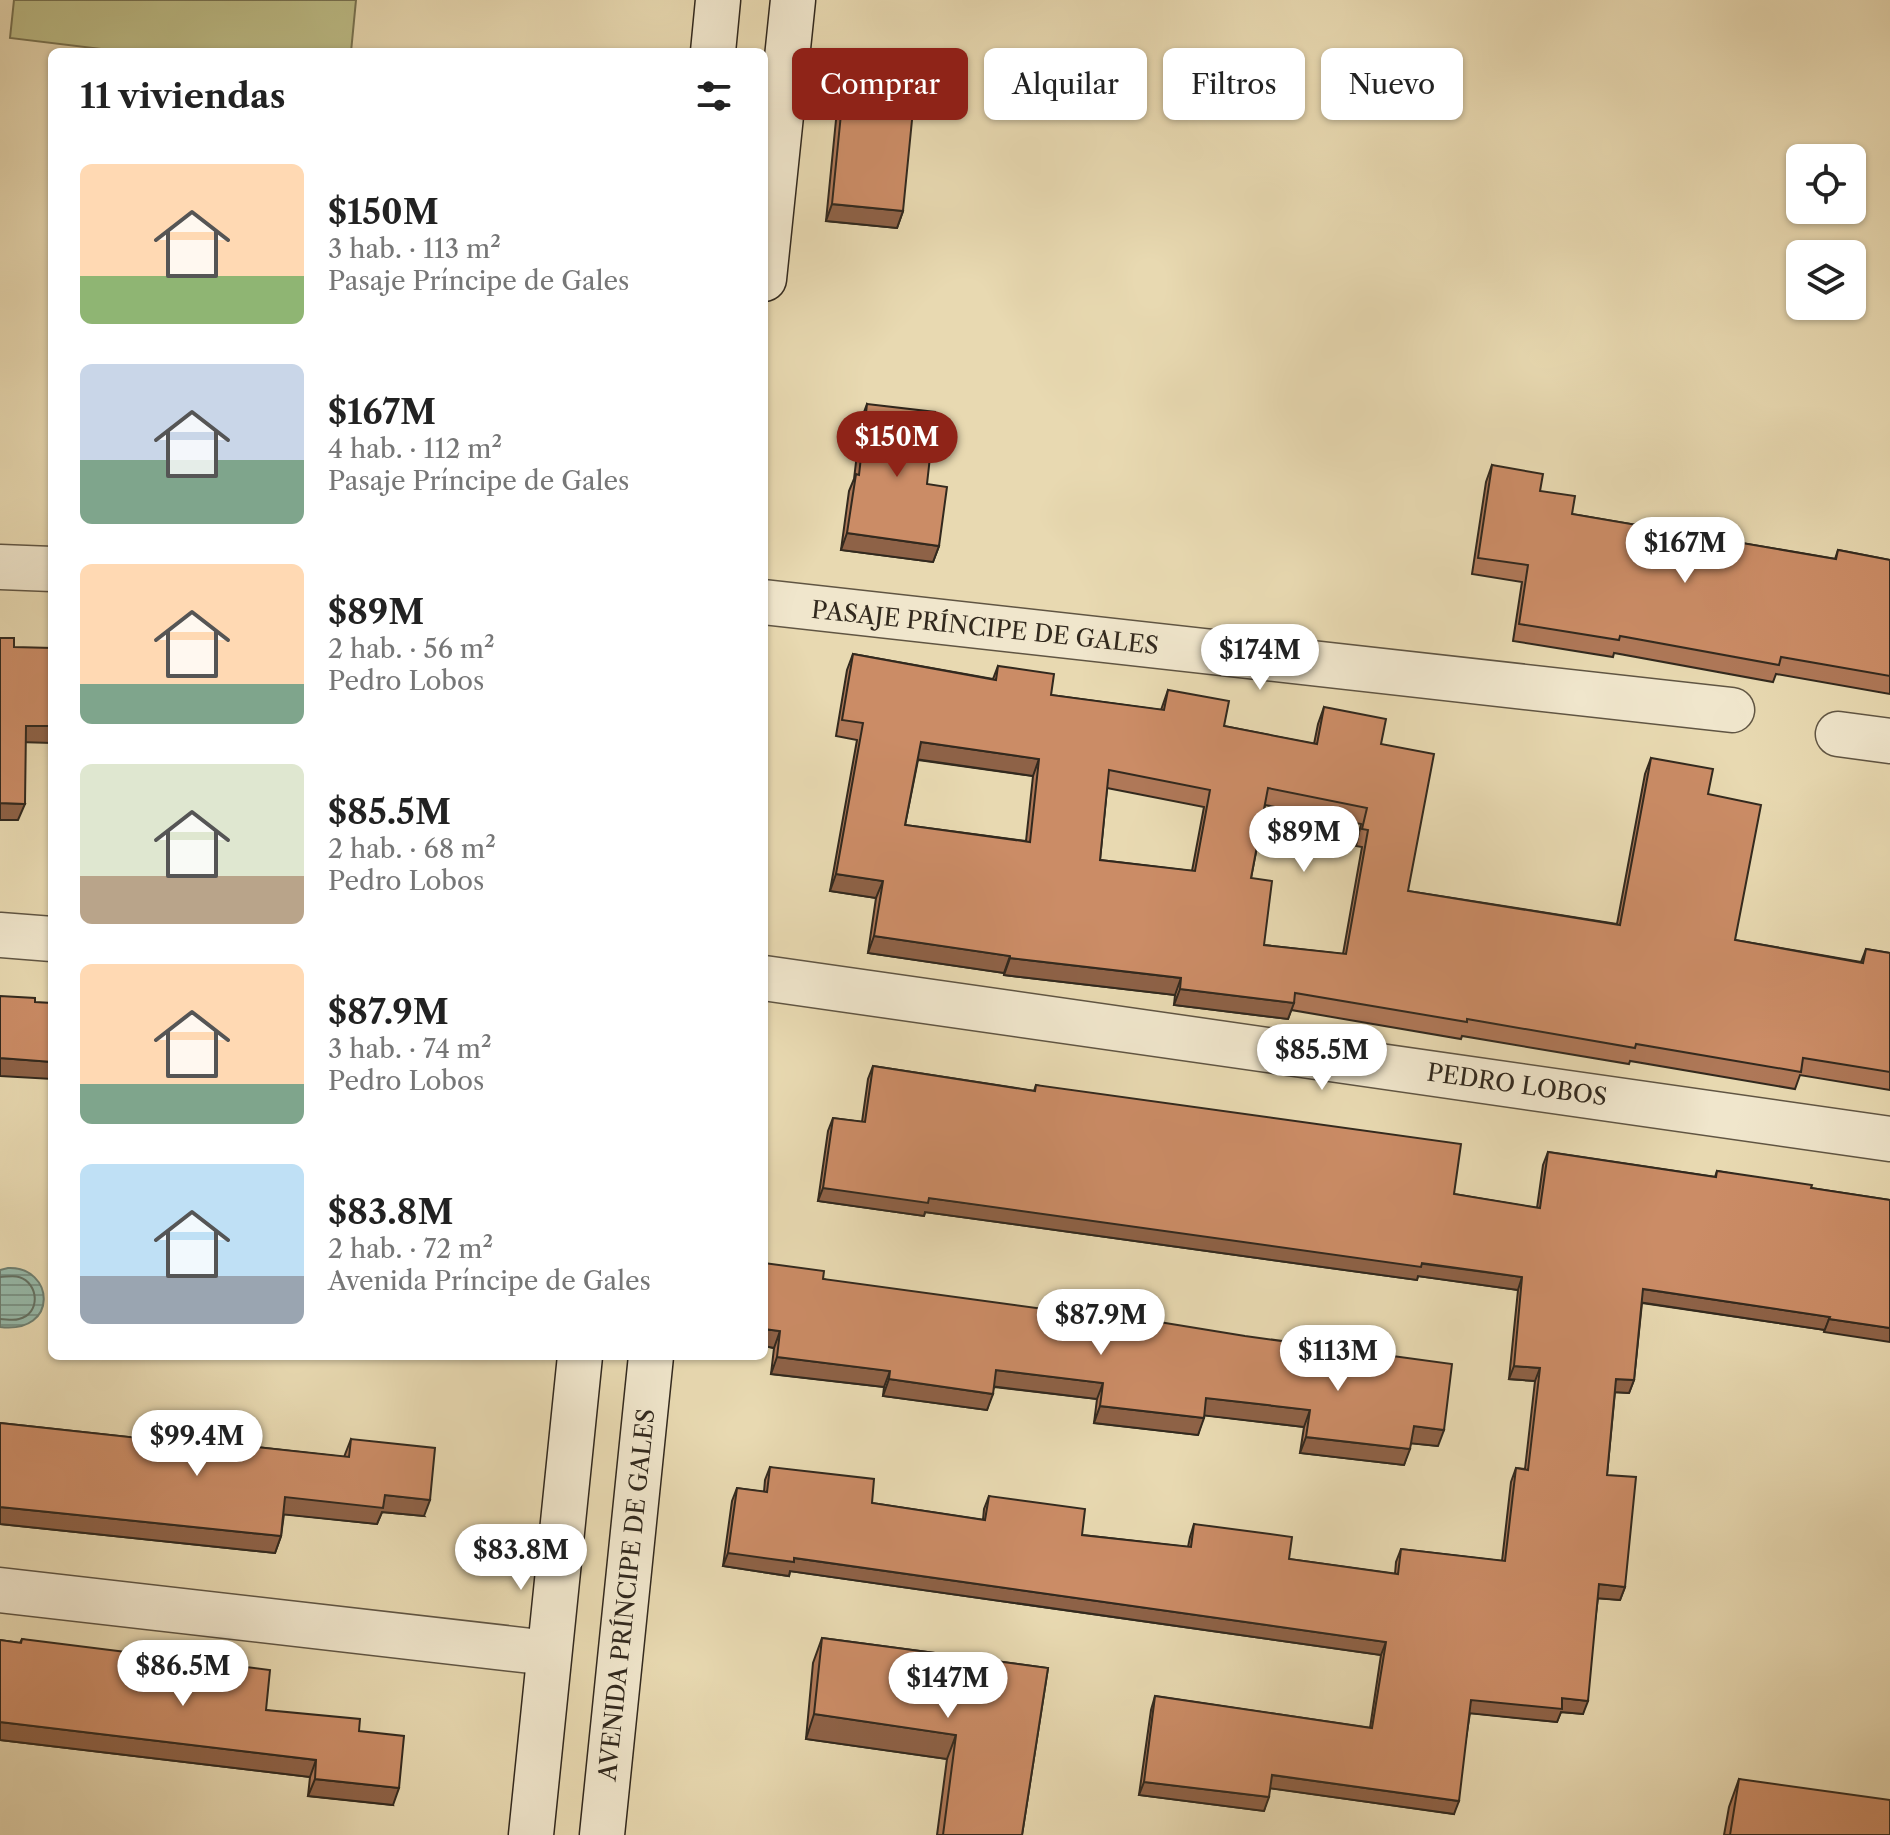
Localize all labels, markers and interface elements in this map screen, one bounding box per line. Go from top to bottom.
chip: Comprar [792,48,968,120]
chip: Alquilar [984,48,1147,120]
chip: Filtros [1163,48,1305,120]
chip: Nuevo [1321,48,1463,120]
icon: filters [692,74,736,118]
text: 11 viviendas [80,75,285,117]
map controls [1786,144,1866,320]
button: locate [1786,144,1866,224]
text: $150M [328,191,439,233]
icon: home [144,196,240,292]
text: 3 hab. · 113 m² [328,233,501,265]
button: layers [1786,240,1866,320]
text: Pasaje Príncipe de Gales [328,265,629,297]
text: $167M [328,391,436,433]
icon: home [144,396,240,492]
pin: $150M [841,411,953,479]
text: $150M [855,421,939,453]
text: 4 hab. · 112 m² [328,433,502,465]
text: Pasaje Príncipe de Gales [328,465,629,497]
pin: $167M [1629,517,1741,585]
text: $167M [1644,527,1726,559]
text: $89M [328,591,424,633]
street label: PASAJE PRÍNCIPE DE GALES [810,594,1160,660]
icon: home [144,596,240,692]
pin: $174M [1204,624,1316,692]
text: 2 hab. · 56 m² [328,633,495,665]
text: $174M [1219,634,1301,666]
text: Pedro Lobos [328,665,484,697]
text: $85.5M [328,791,451,833]
icon: home [144,796,240,892]
pin: $89M [1257,806,1351,874]
text: $89M [1267,816,1341,848]
text: 2 hab. · 68 m² [328,833,496,865]
text: Pedro Lobos [328,865,484,897]
text: $87.9M [328,991,449,1033]
icon: home [144,996,240,1092]
pin: $85.5M [1257,1024,1387,1092]
text: 3 hab. · 74 m² [328,1033,492,1065]
text: $85.5M [1275,1034,1369,1066]
street label: PEDRO LOBOS [1425,1058,1609,1112]
text: Pedro Lobos [328,1065,484,1097]
text: $83.8M [328,1191,454,1233]
icon: home [144,1196,240,1292]
text: 2 hab. · 72 m² [328,1233,493,1265]
text: Avenida Príncipe de Gales [328,1265,651,1297]
pin: $87.9M [1036,1289,1166,1357]
text: $87.9M [1055,1299,1147,1331]
pin: $113M [1282,1325,1394,1393]
text: $113M [1298,1335,1378,1367]
street label: AVENIDA PRÍNCIPE DE GALES [591,1407,660,1784]
pin: $99.4M [132,1410,262,1478]
text: $99.4M [150,1420,244,1452]
pin: $83.8M [456,1524,586,1592]
text: $83.8M [473,1534,569,1566]
pin: $86.5M [118,1640,248,1708]
text: $86.5M [135,1650,231,1682]
pin: $147M [892,1652,1004,1720]
text: $147M [907,1662,989,1694]

